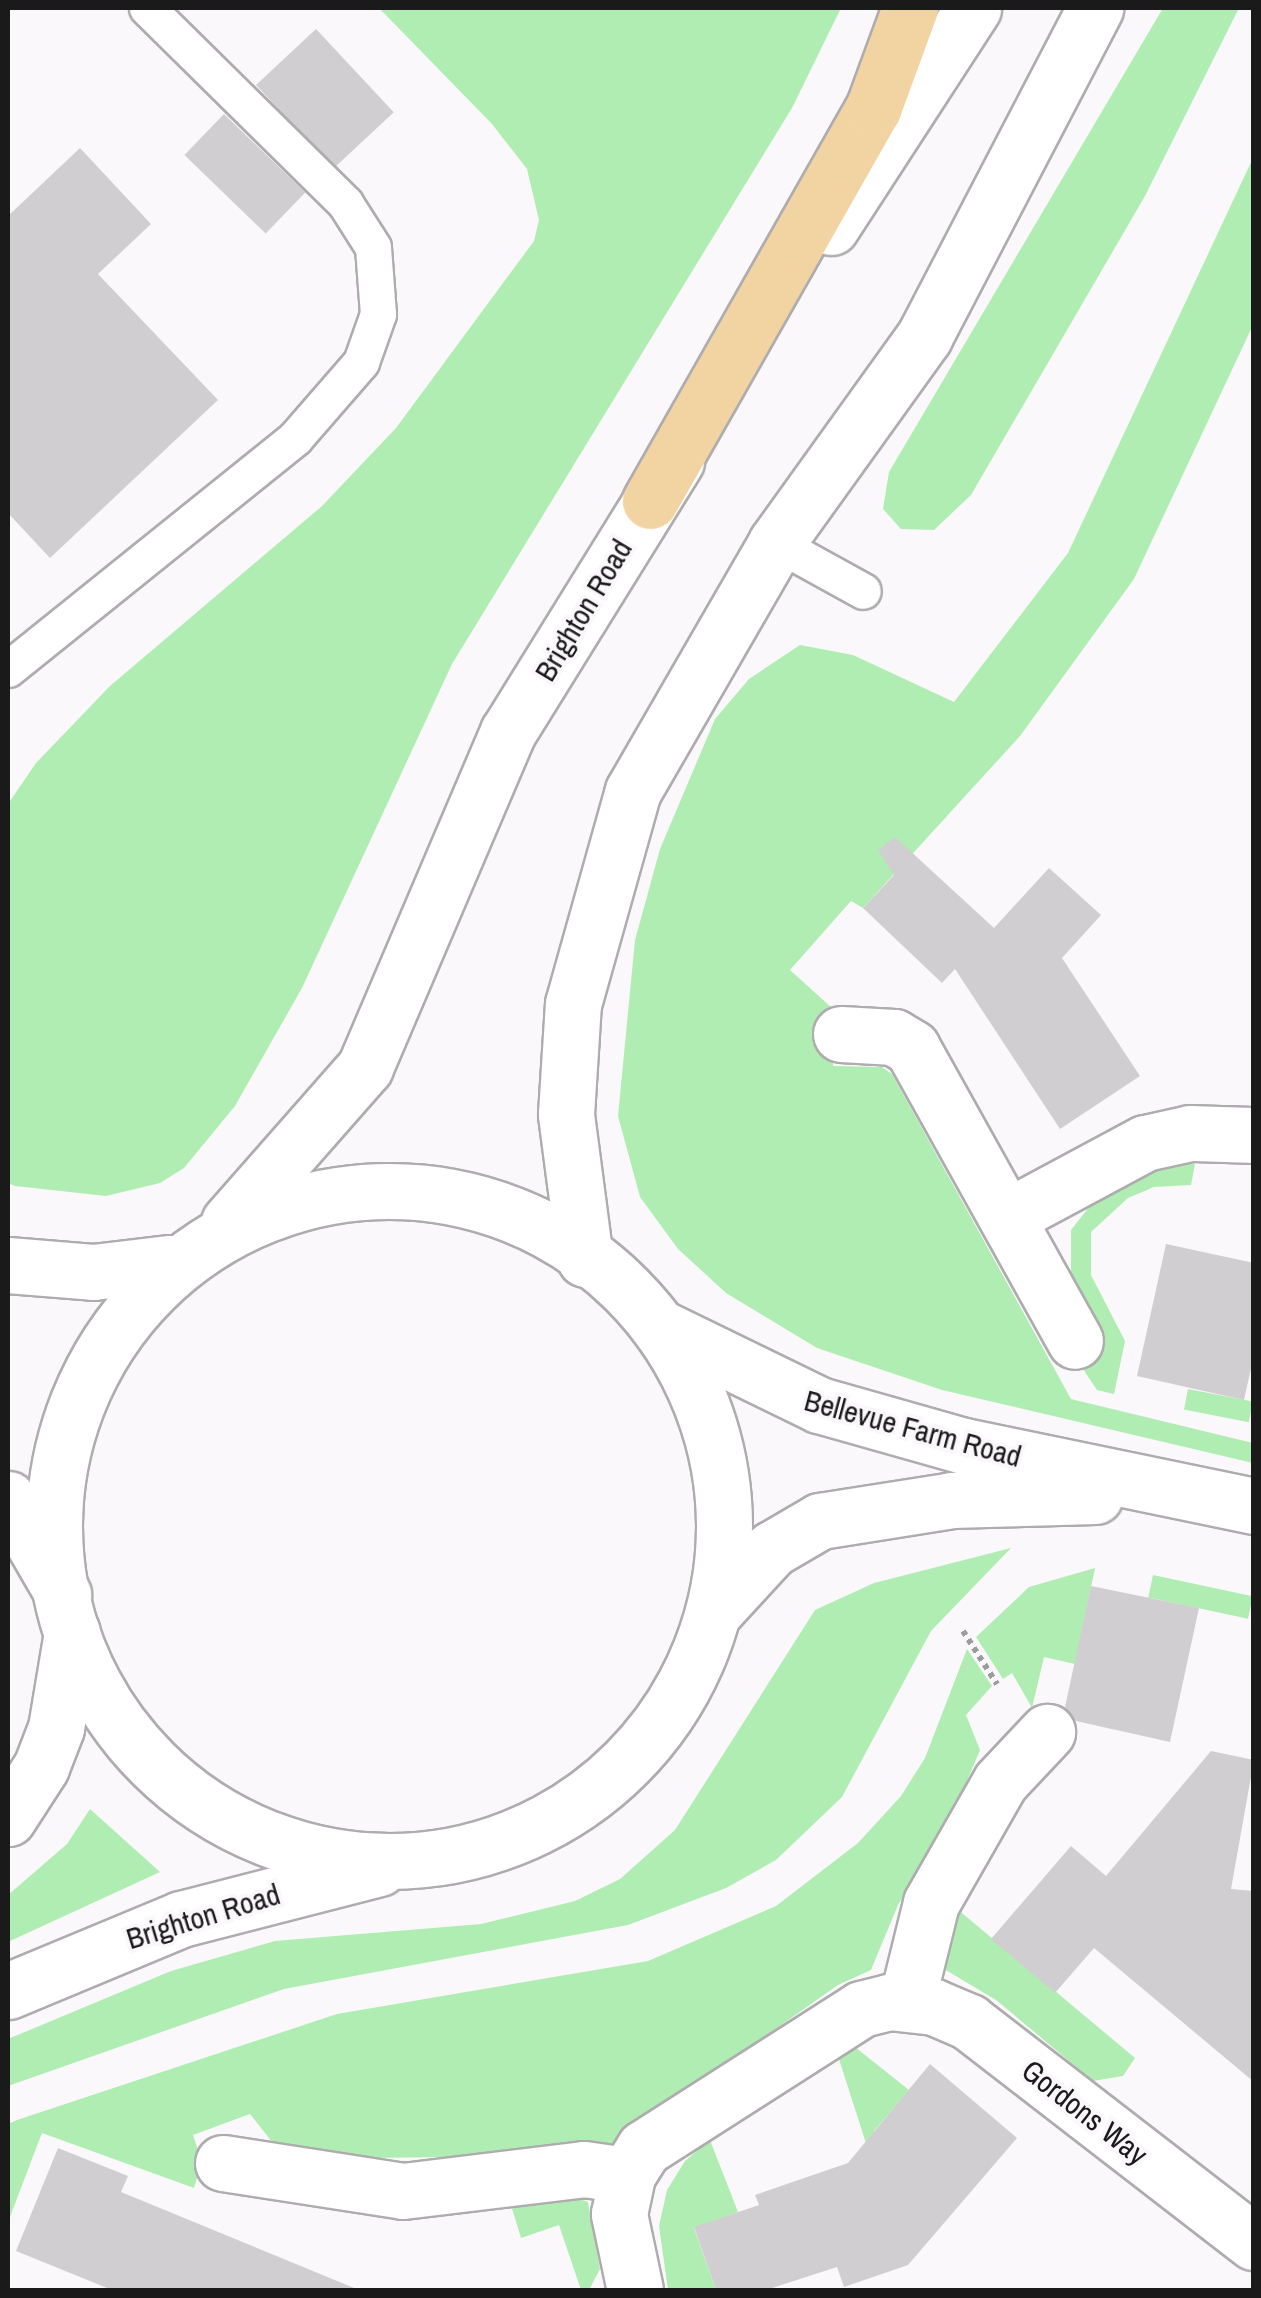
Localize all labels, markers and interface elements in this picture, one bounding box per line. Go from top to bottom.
street label: Brighton Road [527,533,639,687]
street label: Bellevue Farm Road [801,1382,1025,1474]
street label: Brighton Road [122,1876,284,1956]
street label: Gordons Way [1015,2052,1155,2172]

